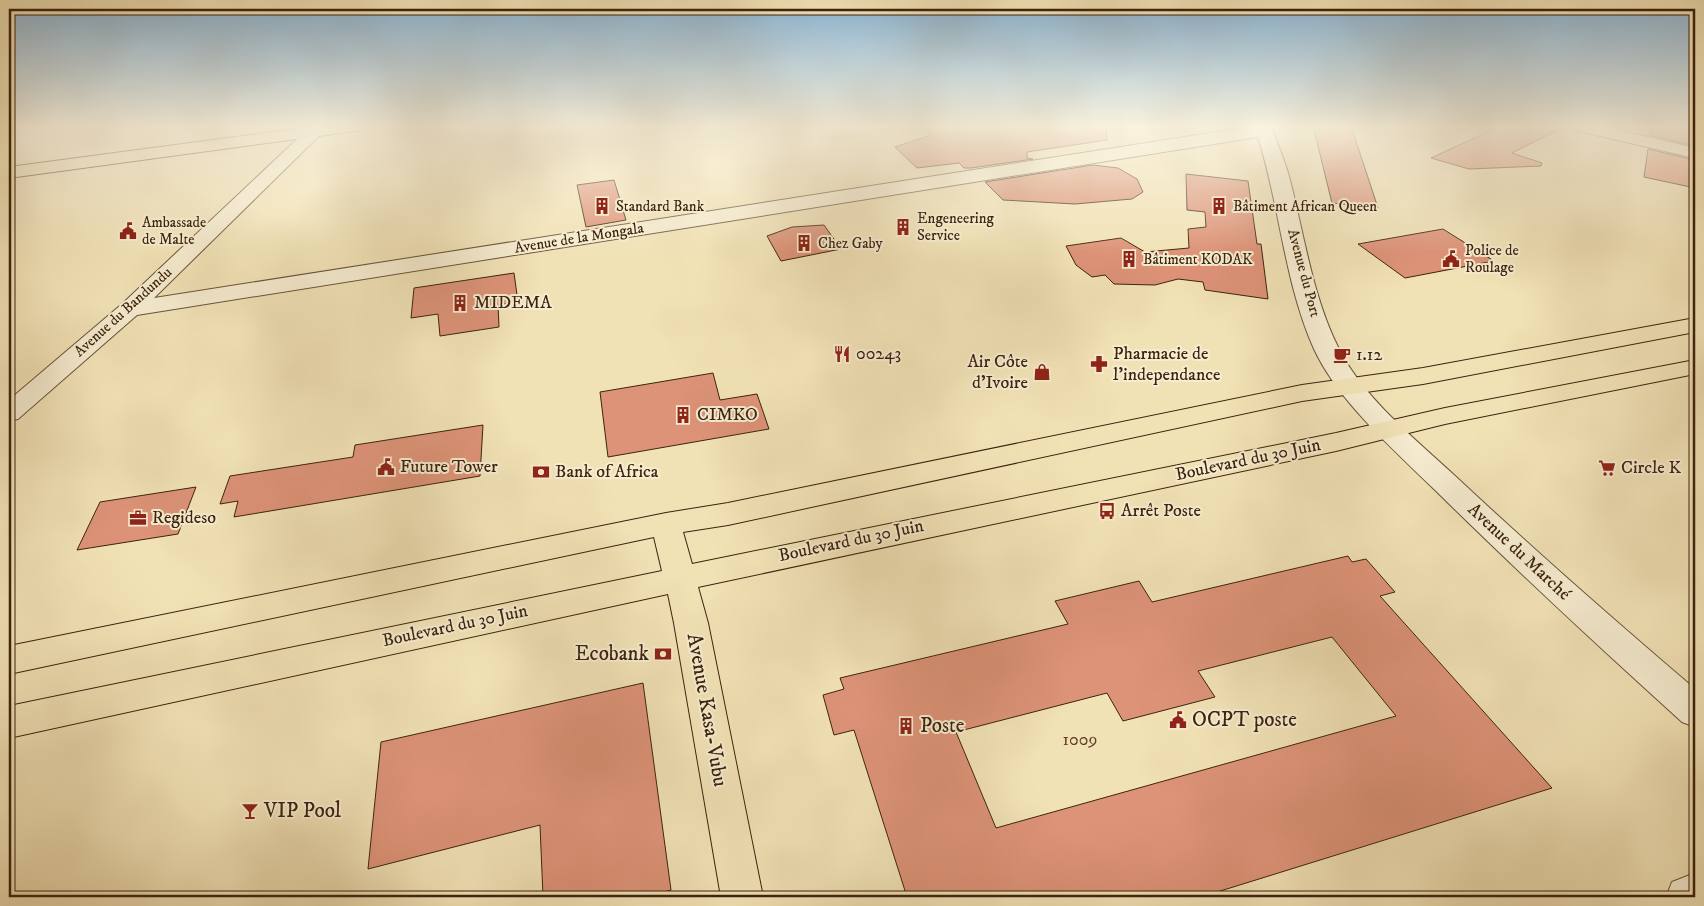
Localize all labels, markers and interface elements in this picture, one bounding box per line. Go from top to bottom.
building icon: Standard Bank [592,196,612,216]
building icon: Bâtiment African Queen [1209,196,1229,216]
place label: Standard Bank [616,197,705,216]
place label: Bâtiment African Queen [1233,197,1377,216]
place label: Engeneering Service [917,209,994,245]
place label: Ambassade de Malte [142,213,206,249]
building icon: Engeneering Service [893,217,913,237]
street label: Avenue de la Mongala [513,218,646,258]
public building icon: Ambassade de Malte [118,221,138,241]
street label: Avenue du Port [1283,227,1325,319]
building icon: Chez Gaby [794,233,814,253]
place label: Chez Gaby [818,234,884,253]
place label: Police de Roulage [1465,241,1519,277]
building icon: Bâtiment KODAK [1119,249,1139,269]
public building icon: Police de Roulage [1441,249,1461,269]
place label: Bâtiment KODAK [1143,250,1253,269]
street label: Avenue du Bandundu [70,263,176,361]
place label: MIDEMA [474,292,552,314]
building icon: MIDEMA [450,293,470,313]
place label: 00243 [856,343,901,365]
place label: Pharmacie de l'independance [1113,343,1220,386]
restaurant icon: 00243 [832,344,852,364]
place label: 1.12 [1356,344,1382,366]
cafe icon: 1.12 [1332,345,1352,365]
place label: Air Côte d'Ivoire [967,351,1028,394]
pharmacy icon: Pharmacie de l'independance [1089,354,1109,374]
shop icon: Air Côte d'Ivoire [1032,362,1052,382]
place label: CIMKO [697,404,758,426]
building icon: CIMKO [673,405,693,425]
street label: Boulevard du 30 Juin [1173,434,1323,486]
place label: Future Tower [400,456,498,478]
public building icon: Future Tower [376,457,396,477]
place label: Circle K [1621,457,1682,479]
supermarket icon: Circle K [1597,458,1617,478]
place label: Bank of Africa [555,461,659,483]
bank icon: Bank of Africa [531,462,551,482]
street label: Avenue du Marché [1463,499,1575,606]
place label: Arrêt Poste [1121,500,1201,522]
bus stop icon: Arrêt Poste [1097,501,1117,521]
place label: Regideso [152,507,216,529]
office icon: Regideso [128,508,148,528]
street label: Boulevard du 30 Juin [776,515,926,567]
street label: Boulevard du 30 Juin [380,600,530,652]
street label: Avenue Kasa-Vubu [681,631,733,789]
place label: Ecobank [575,641,650,667]
bank icon: Ecobank [653,644,673,664]
place label: OCPT poste [1192,707,1297,733]
public building icon: OCPT poste [1168,710,1188,730]
place label: Poste [920,713,965,739]
building icon: Poste [896,716,916,736]
house number: 1009 [1063,729,1097,751]
place label: VIP Pool [263,798,342,824]
bar icon: VIP Pool [240,801,260,821]

